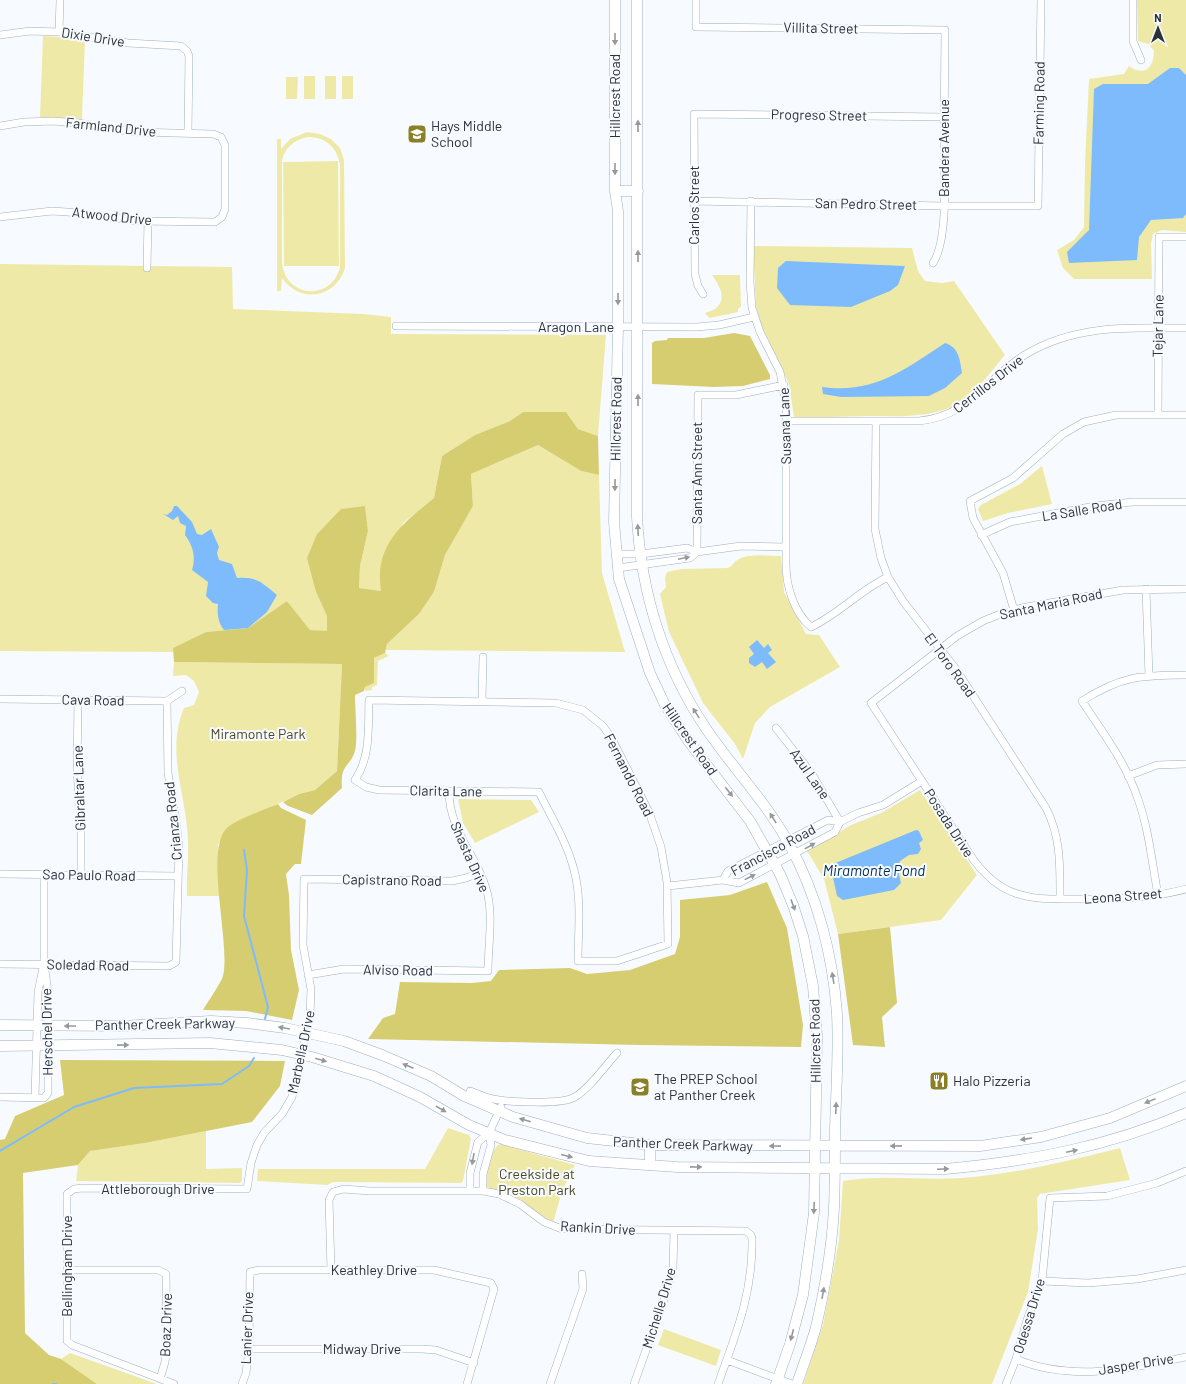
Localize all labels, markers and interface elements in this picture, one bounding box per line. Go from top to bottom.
north arrow [1138,8,1178,48]
text: N [1154,11,1162,24]
street label: Villita Street [783,18,859,37]
street label: Dixie Drive [60,23,126,50]
one-way arrow [612,33,618,46]
street label: Hillcrest Road [606,54,623,138]
street label: Farming Road [1029,61,1048,145]
street label: Bandera Avenue [935,99,952,197]
street label: Progreso Street [771,105,867,124]
street label: Farmland Drive [65,113,157,140]
place label: Hays Middle School [431,117,502,150]
one-way arrow [635,119,641,132]
school or university icon: Hays Middle School [406,123,428,145]
one-way arrow [612,163,618,176]
street label: Carlos Street [685,165,702,245]
street label: San Pedro Street [815,194,917,213]
street label: Atwood Drive [71,203,153,228]
one-way arrow [635,249,641,262]
one-way arrow [615,293,621,306]
street label: Tejar Lane [1148,294,1167,358]
street label: Aragon Lane [538,318,614,335]
street label: Cerrillos Drive [949,351,1026,416]
street label: Hillcrest Road [606,377,625,461]
street label: Susana Lane [775,387,794,465]
one-way arrow [635,393,641,406]
street label: Santa Ann Street [688,422,705,524]
one-way arrow [611,479,618,491]
street label: La Salle Road [1041,495,1123,524]
one-way arrow [635,523,641,536]
one-way arrow [678,555,690,561]
street label: Santa Maria Road [998,584,1104,623]
street label: El Toro Road [921,629,979,700]
street label: Cava Road [61,690,125,709]
street label: Hillcrest Road [659,699,722,778]
one-way arrow [692,708,700,718]
park label: Miramonte Park [210,725,306,742]
street label: Fernando Road [601,730,658,819]
street label: Gibraltar Lane [69,745,88,831]
street label: Azul Lane [787,745,834,802]
street label: Crianza Road [160,781,185,861]
street label: Clarita Lane [410,781,482,800]
street label: Posada Drive [921,785,978,860]
one-way arrow [725,787,734,798]
one-way arrow [769,813,777,823]
street label: Shasta Drive [447,819,494,895]
street label: Francisco Road [727,820,818,879]
one-way arrow [804,843,816,849]
water label: Miramonte Pond [823,861,925,879]
street label: Sao Paulo Road [42,865,136,884]
street label: Capistrano Road [342,870,442,889]
one-way arrow [745,874,756,880]
street label: Leona Street [1083,884,1163,907]
one-way arrow [790,899,796,911]
street label: Soledad Road [47,955,129,974]
street label: Alviso Road [363,960,433,979]
one-way arrow [830,972,836,984]
street label: Herschel Drive [37,988,56,1076]
street label: Hillcrest Road [805,999,824,1083]
street label: Marbella Drive [283,1009,318,1095]
street label: Panther Creek Parkway [95,1014,236,1033]
one-way arrow [63,1023,76,1029]
one-way arrow [278,1025,290,1031]
one-way arrow [117,1042,130,1048]
one-way arrow [316,1057,328,1063]
one-way arrow [401,1062,413,1068]
place label: The PREP School at Panther Creek [654,1070,757,1103]
restaurant icon: Halo Pizzeria [928,1070,950,1092]
place label: Halo Pizzeria [953,1072,1031,1089]
school or university icon: The PREP School at Panther Creek [629,1076,651,1098]
one-way arrow [1143,1099,1155,1105]
one-way arrow [833,1101,839,1114]
one-way arrow [435,1106,447,1113]
one-way arrow [519,1117,531,1123]
street label: Panther Creek Parkway [613,1133,754,1154]
one-way arrow [1020,1136,1032,1142]
one-way arrow [769,1143,781,1150]
one-way arrow [890,1143,902,1150]
one-way arrow [1066,1148,1078,1154]
one-way arrow [470,1153,476,1165]
one-way arrow [561,1153,573,1159]
one-way arrow [690,1164,703,1170]
park label: Creekside at Preston Park [498,1165,576,1198]
one-way arrow [937,1166,950,1172]
street label: Attleborough Drive [101,1180,215,1197]
one-way arrow [811,1202,817,1215]
street label: Bellingham Drive [58,1215,75,1317]
street label: Rankin Drive [560,1217,636,1238]
street label: Keathley Drive [331,1261,417,1278]
street label: Michelle Drive [638,1265,679,1350]
street label: Odessa Drive [1009,1276,1048,1356]
one-way arrow [820,1287,826,1299]
street label: Lanier Drive [237,1291,256,1365]
street label: Boaz Drive [156,1293,175,1357]
one-way arrow [789,1329,795,1342]
street label: Midway Drive [323,1340,401,1357]
street label: Jasper Drive [1097,1349,1175,1378]

